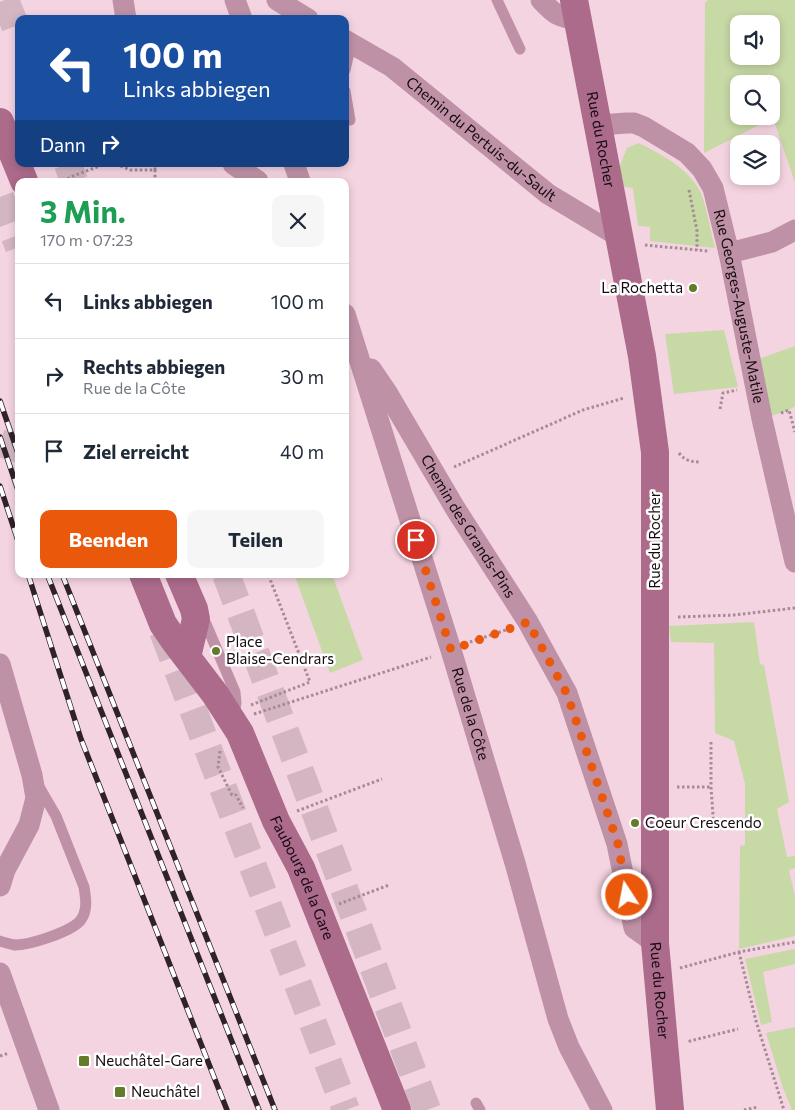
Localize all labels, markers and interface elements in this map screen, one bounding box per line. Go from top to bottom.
map controls [730,15,780,185]
button: sound [730,15,780,65]
text: 100 m [123,32,223,75]
icon: left [40,35,105,100]
street label: Chemin du Pertuis-du-Sault [403,72,560,205]
text: Links abbiegen [123,75,271,102]
button: search [730,75,780,125]
street label: Rue du Rocher [584,90,620,189]
icon: right [96,130,124,158]
text: Dann [40,133,86,156]
button: layers [730,135,780,185]
text: 3 Min. [40,192,126,229]
button: close [272,195,324,247]
street label: Rue Georges-Auguste-Matile [711,207,769,405]
text: 170 m · 07:23 [40,230,133,249]
place label: La Rochetta [601,278,683,296]
marker: La Rochetta [687,282,699,294]
icon: left [40,287,68,315]
text: Links abbiegen [83,290,213,313]
text: 100 m [271,290,324,313]
text: Rechts abbiegen [83,355,225,378]
icon: right [40,362,68,390]
text: 30 m [281,365,324,388]
text: Rue de la Côte [83,378,186,397]
icon: arrive [40,437,68,465]
text: Ziel erreicht [83,440,189,463]
text: 40 m [280,440,324,463]
street label: Chemin des Grands-Pins [418,451,520,601]
street label: Rue du Rocher [645,491,663,589]
button: Beenden [40,510,177,568]
button: Teilen [187,510,324,568]
pin [395,519,437,561]
icon: arrive [402,526,430,554]
place label: Place Blaise-Cendrars [226,632,334,667]
marker: Place Blaise-Cendrars [210,645,222,657]
street label: Rue de la Côte [449,665,494,762]
street label: Faubourg de la Gare [267,813,339,942]
place label: Coeur Crescendo [645,813,762,831]
marker: Coeur Crescendo [629,817,641,829]
position arrow [600,868,652,920]
street label: Rue du Rocher [647,941,674,1040]
place label: Neuchâtel-Gare [95,1051,203,1069]
marker: Neuchâtel-Gare [77,1054,91,1068]
place label: Neuchâtel [131,1082,200,1100]
marker: Neuchâtel [113,1085,127,1099]

